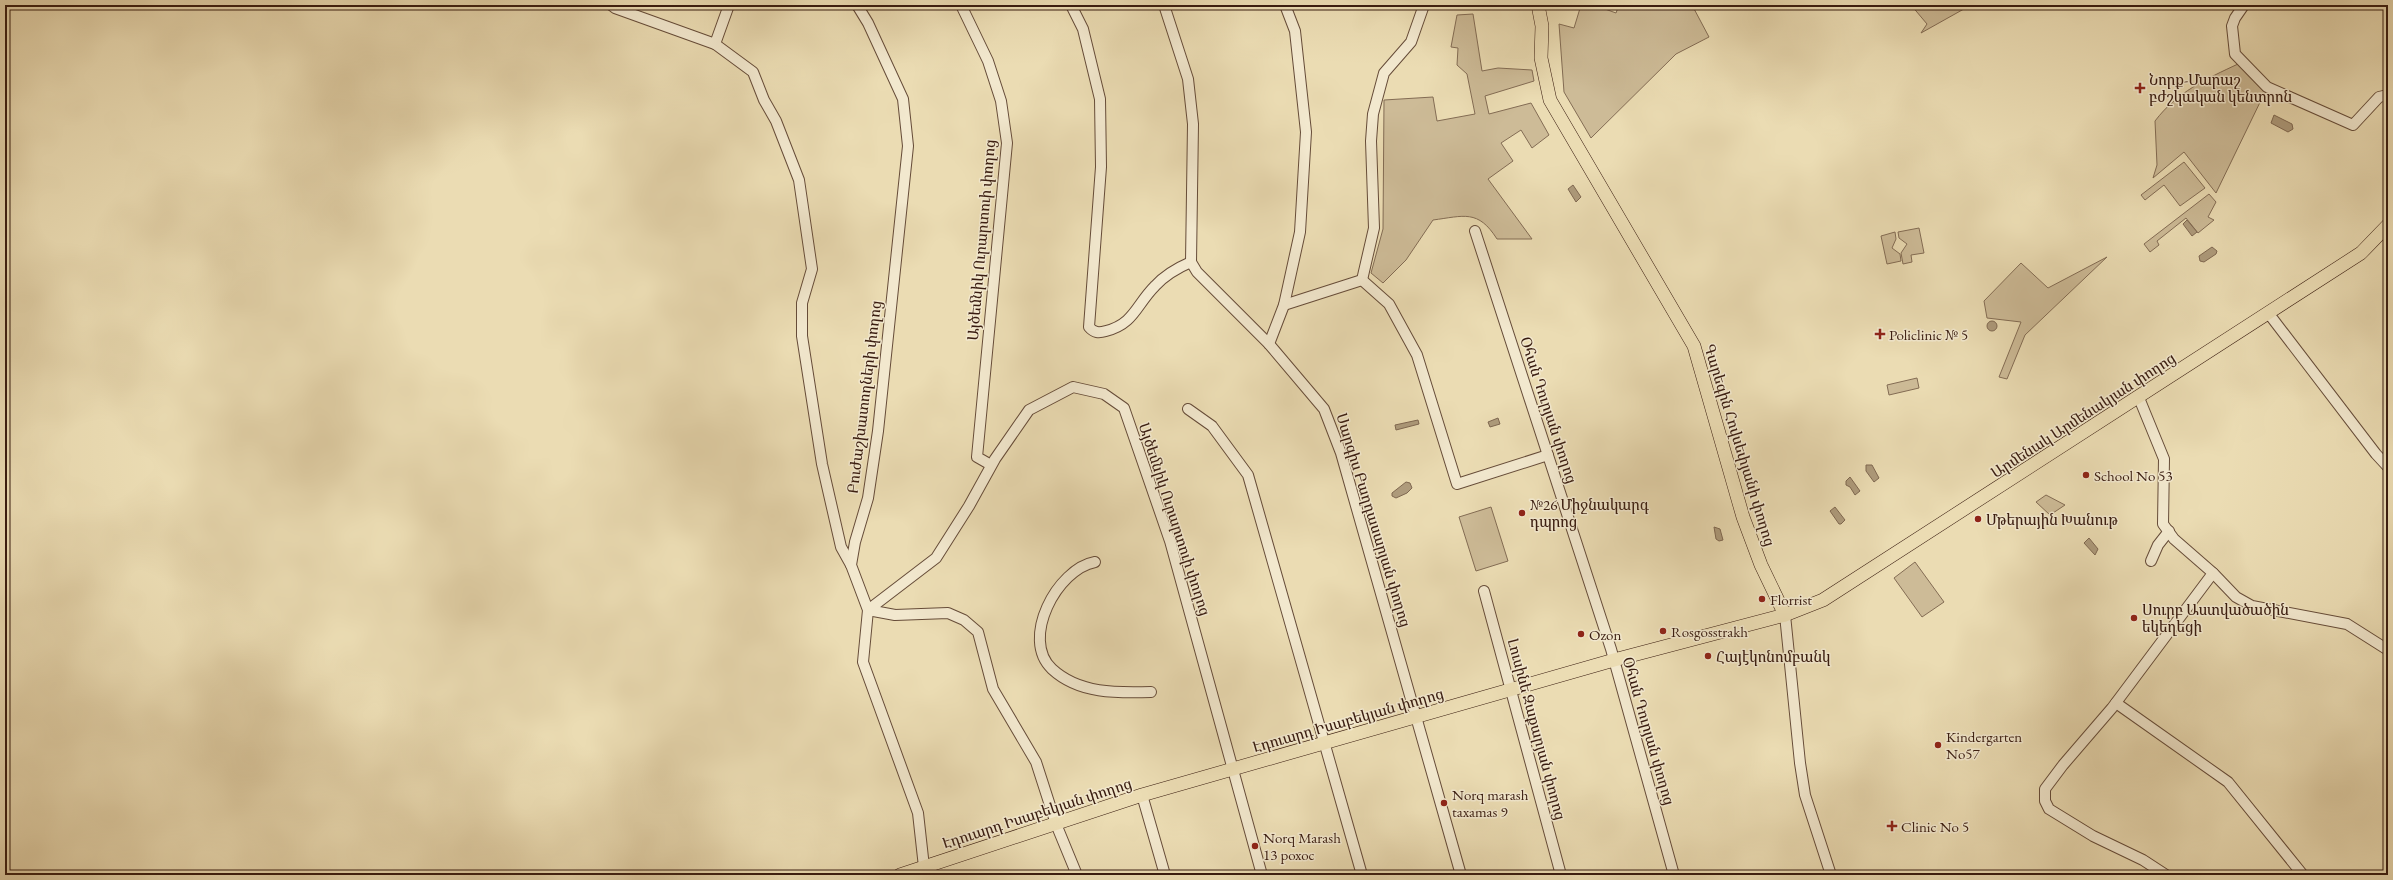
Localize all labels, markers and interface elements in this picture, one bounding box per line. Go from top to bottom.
place label: Նորք-Մարաշ բժշկական կենտրոն [2149,70,2293,106]
marker: Նորք-Մարաշ բժշկական կենտրոն [2134,82,2146,94]
street label: Այծեմնիկ Ուրարտուի փողոց [963,139,999,341]
street label: Բուժաշխատողների փողոց [843,299,885,495]
place label: Policlinic № 5 [1889,325,1968,344]
marker: Policlinic № 5 [1874,328,1886,340]
street label: Օհան Դուրյան փողոց [1516,334,1582,486]
street label: Գարեգին Հովսեփյանի փողոց [1700,342,1780,548]
street label: Արմենակ Արմենակյան փողոց [1987,348,2179,482]
street label: Սարգիս Բաղդասարյան փողոց [1332,411,1416,629]
street label: Այծեմնիկ Ուրարտուի փողոց [1135,420,1215,618]
place label: School No 53 [2094,466,2173,485]
marker: School No 53 [2081,470,2091,480]
place label: №26 Միջնակարգ դպրոց [1530,495,1650,531]
marker: №26 Միջնակարգ դպրոց [1517,508,1527,518]
place label: Մթերային Խանութ [1986,510,2118,529]
marker: Մթերային Խանութ [1973,514,1983,524]
place label: Florrist [1770,590,1812,609]
marker: Florrist [1757,594,1767,604]
place label: Սուրբ Աստվածածին եկեղեցի [2142,600,2289,636]
marker: Սուրբ Աստվածածին եկեղեցի [2129,613,2139,623]
place label: Rosgosstrakh [1671,622,1748,641]
place label: Ozon [1589,625,1622,644]
marker: Rosgosstrakh [1658,626,1668,636]
marker: Ozon [1576,629,1586,639]
street label: Լուսինե Զաքարյան փողոց [1504,636,1570,822]
place label: Հայէկոնոմբանկ [1716,647,1831,666]
marker: Հայէկոնոմբանկ [1703,651,1713,661]
street label: Օհան Դուրյան փողոց [1619,655,1679,807]
street label: Էդուարդ Իսաբեկյան փողոց [1250,684,1446,756]
place label: Kindergarten No57 [1946,727,2022,763]
marker: Kindergarten No57 [1933,740,1943,750]
street label: Էդուարդ Իսաբեկյան փողոց [940,773,1134,853]
place label: Norq marash taxamas 9 [1452,785,1529,821]
marker: Norq marash taxamas 9 [1439,798,1449,808]
place label: Clinic No 5 [1901,817,1969,836]
marker: Clinic No 5 [1886,820,1898,832]
place label: Norq Marash 13 poxoc [1263,828,1341,864]
marker: Norq Marash 13 poxoc [1250,841,1260,851]

